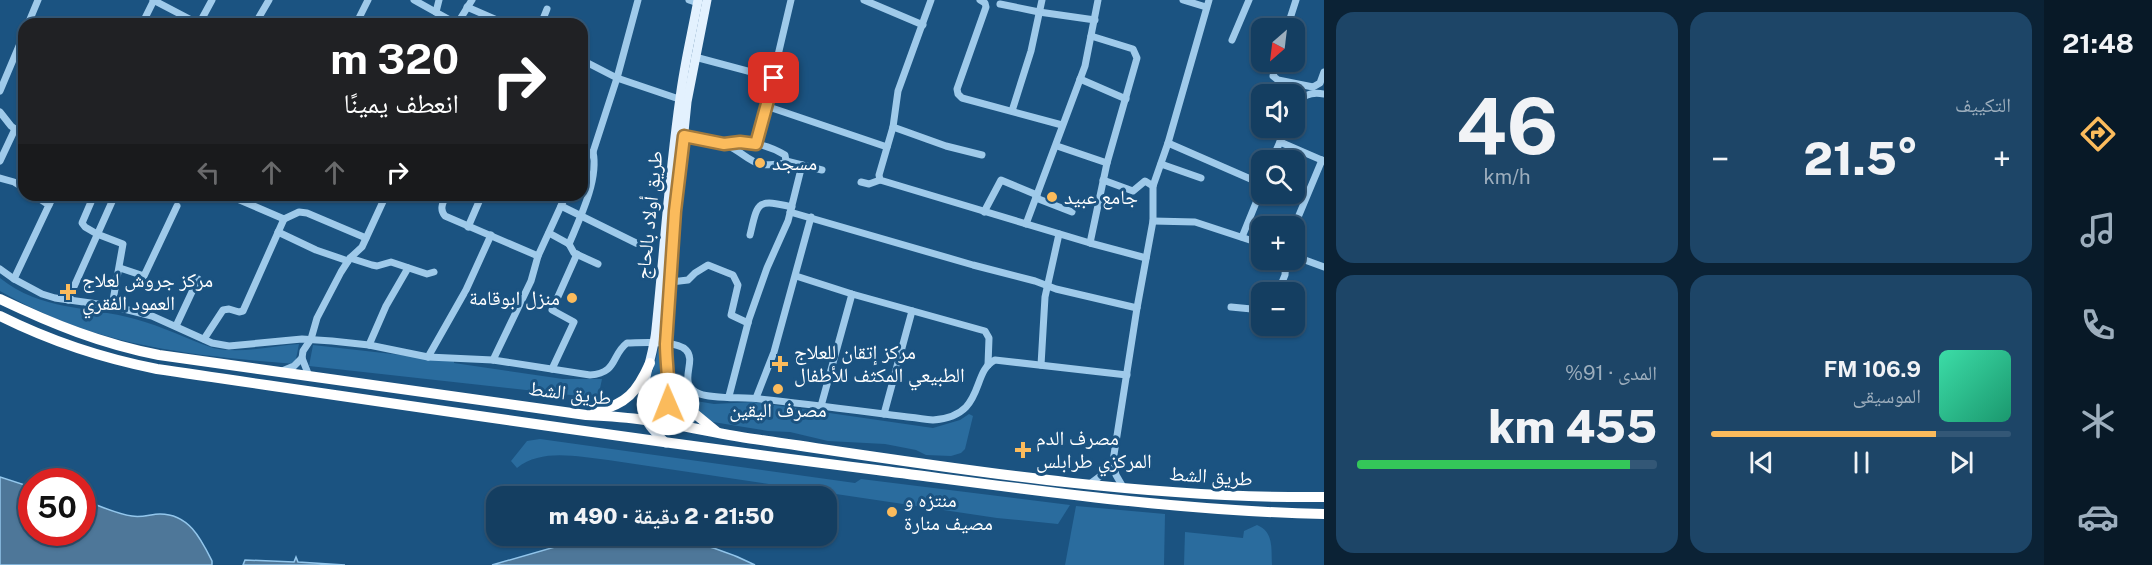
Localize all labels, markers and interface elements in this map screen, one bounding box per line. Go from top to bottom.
north arrow [1251,18,1305,72]
map controls [1251,18,1305,336]
text: 21:48 [2062,27,2134,59]
text: 320 m [330,34,459,83]
icon: right [480,42,558,120]
pin [748,52,799,103]
icon: arrive [757,61,790,94]
text: 46 [1456,80,1558,172]
button: sound [1251,84,1305,138]
text: انعطف يمينًا [344,87,459,119]
text: التكييف [1955,93,2011,117]
icon: directions [2077,113,2119,155]
text: 21.5° [1804,132,1918,185]
text: − [1711,140,1729,178]
text: + [1993,140,2011,178]
street label: طريق أولاد بالحاج [630,149,669,281]
button: search [1251,150,1305,204]
place label: مسجد [772,151,817,175]
icon: left [192,156,225,189]
icon: ahead [255,156,288,189]
icon: ahead [318,156,351,189]
icon: right [381,156,414,189]
marker: مسجد [753,156,767,170]
text: km/h [1483,165,1531,189]
place label: جامع عبيد [1064,185,1138,210]
marker: جامع عبيد [1045,190,1059,204]
icon: music [2077,209,2119,251]
button: + [1251,216,1305,270]
place label: مركز جروش لعلاج العمود الفقري [82,268,213,319]
button: − [1251,282,1305,336]
marker: مركز جروش لعلاج العمود الفقري [59,283,77,301]
place label: منزل ابوقامة [469,286,560,310]
marker: منزل ابوقامة [565,291,579,305]
icon: phone [2077,304,2119,346]
place label: مركز إتقان للعلاج الطبيعي المكثف للأطفال [794,340,965,391]
marker: مركز إتقان للعلاج الطبيعي المكثف للأطفال [771,355,789,373]
text: 106.9 FM [1824,356,1921,382]
text: المدى · 91% [1565,361,1657,385]
position arrow [636,372,700,436]
street label: طريق الشط [527,376,613,410]
marker: مصرف اليقين [771,382,785,396]
text: الموسيقى [1853,384,1921,408]
place label: مصرف اليقين [729,398,827,422]
text: 455 km [1488,400,1657,453]
icon: climate [2077,400,2119,442]
place label: مصرف الدم المركزي طرابلس [1036,426,1152,477]
marker: مصرف الدم المركزي طرابلس [1014,441,1032,459]
icon: previous [1745,446,1778,479]
icon: pause [1845,446,1878,479]
icon: next [1945,446,1978,479]
street label: طريق الشط [1168,461,1254,491]
speed limit sign: 50 [18,468,96,546]
place label: منتزه و مصيف منارة [904,488,993,535]
icon: car [2077,496,2119,538]
text: 21:50 · 2 دقيقة · 490 m [549,503,774,529]
marker: منتزه و مصيف منارة [885,505,899,519]

